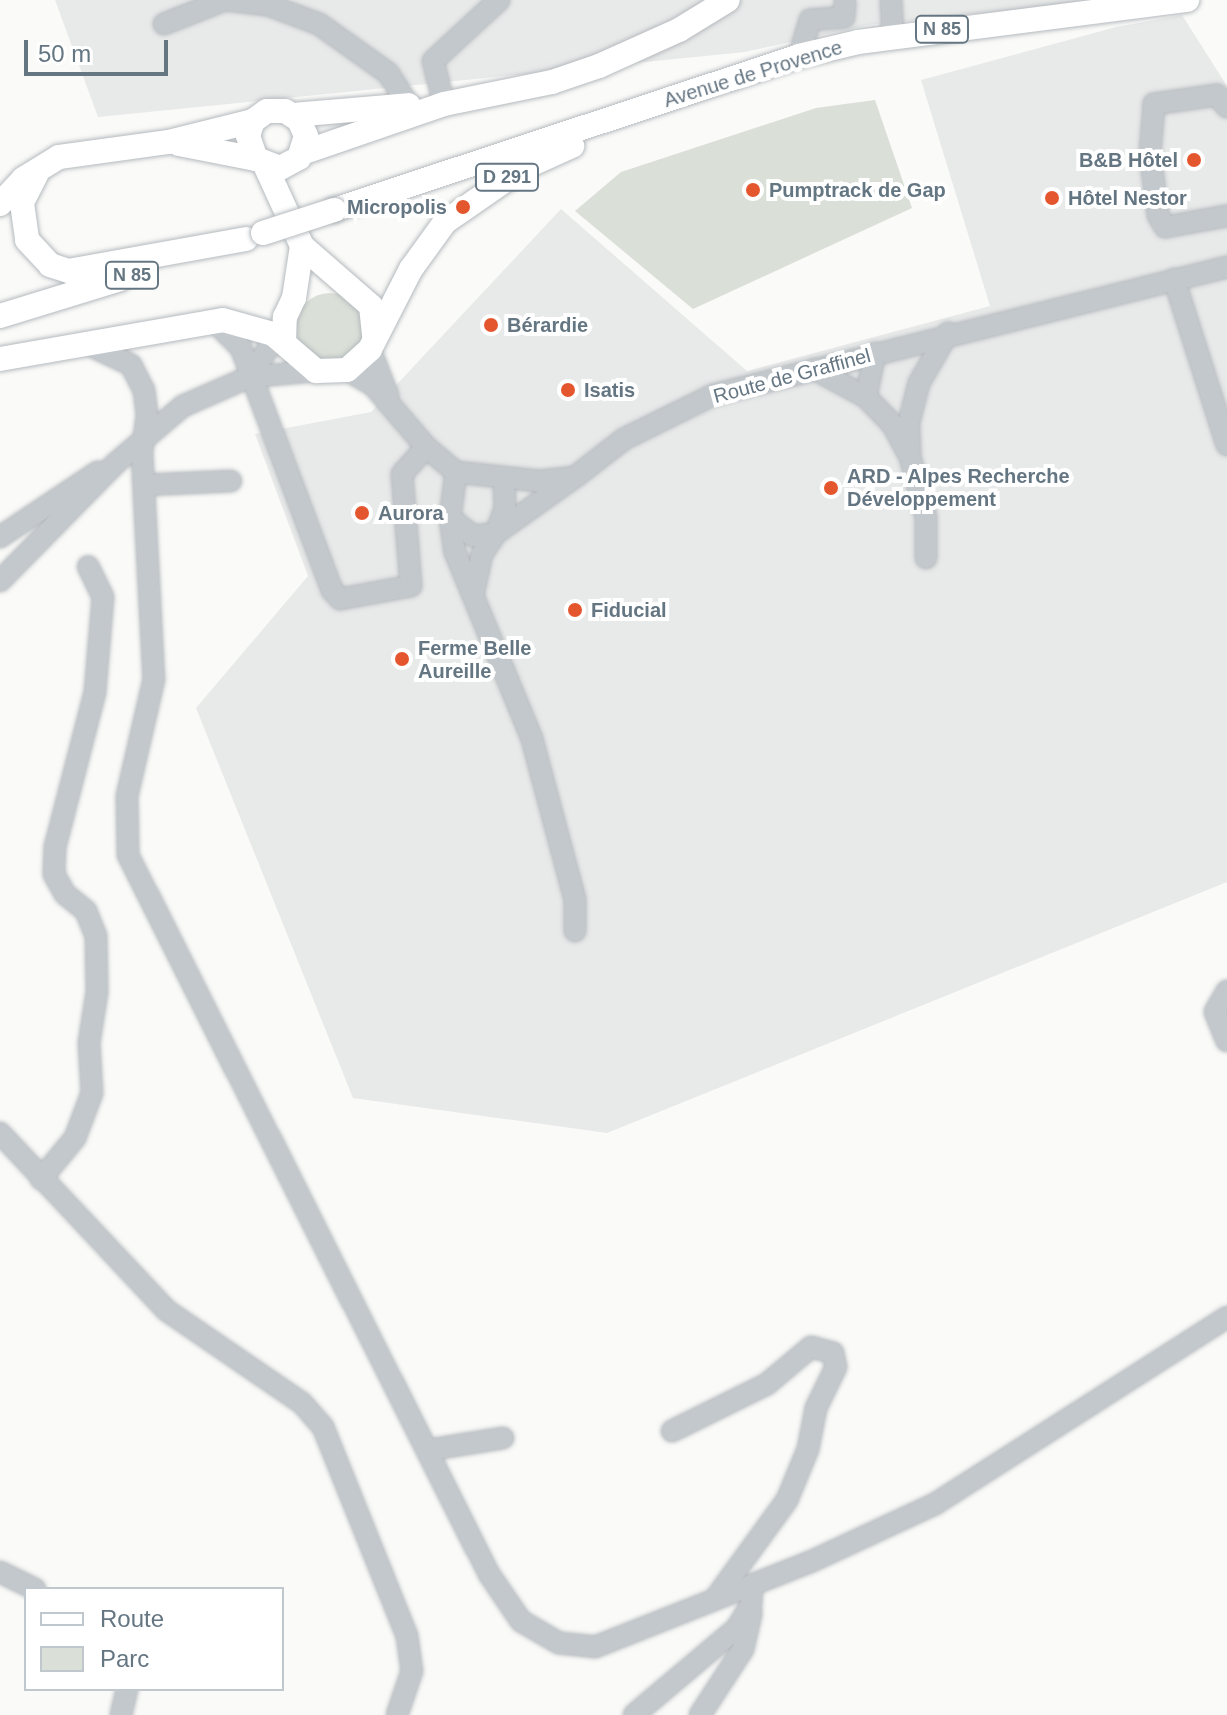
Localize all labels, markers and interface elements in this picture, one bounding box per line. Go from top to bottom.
road number: N 85 [914,15,970,43]
scale bar [28,24,172,74]
street label: Avenue de Provence [661,35,845,113]
text: 50 m [38,40,91,67]
place label: B&B Hôtel [1079,148,1178,172]
marker: B&B Hôtel [1185,151,1203,169]
road number: D 291 [473,163,541,191]
place label: Pumptrack de Gap [769,178,946,202]
marker: Pumptrack de Gap [744,181,762,199]
place label: Hôtel Nestor [1068,186,1187,210]
marker: Hôtel Nestor [1043,189,1061,207]
place label: Micropolis [347,195,447,219]
marker: Micropolis [454,198,472,216]
road number: N 85 [104,261,160,289]
place label: Bérardie [507,313,588,337]
marker: Bérardie [482,316,500,334]
street label: Route de Graffinel [711,343,873,409]
place label: Isatis [584,378,635,402]
marker: Isatis [559,381,577,399]
place label: ARD - Alpes Recherche Développement [847,464,1070,511]
marker: ARD - Alpes Recherche Développement [822,479,840,497]
place label: Aurora [378,501,444,525]
marker: Aurora [353,504,371,522]
place label: Fiducial [591,598,667,622]
marker: Fiducial [566,601,584,619]
place label: Ferme Belle Aureille [418,636,531,683]
marker: Ferme Belle Aureille [393,650,411,668]
legend [24,1587,284,1691]
text: Route [100,1605,164,1632]
text: Parc [100,1645,149,1672]

